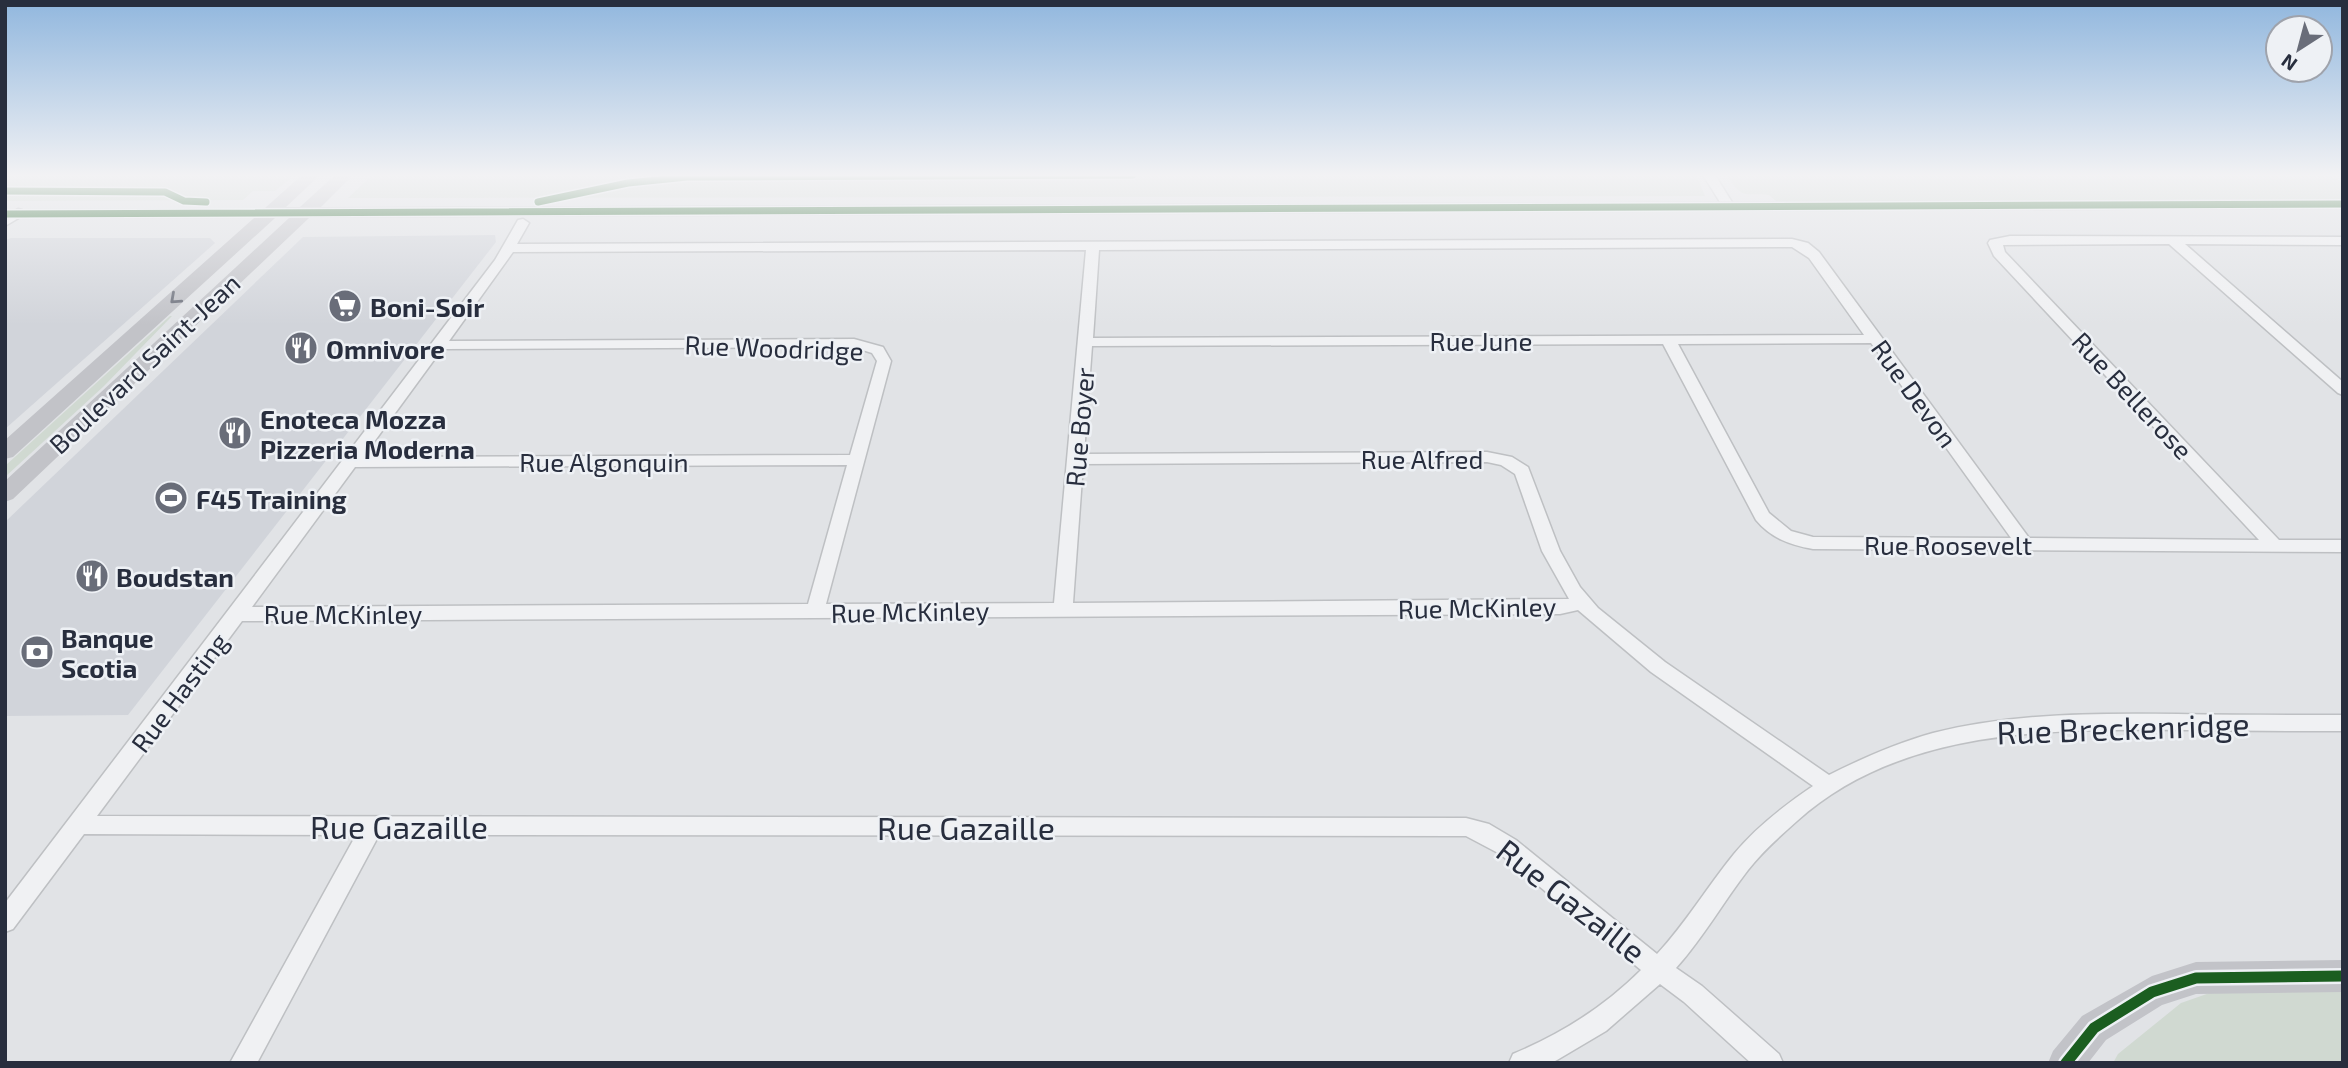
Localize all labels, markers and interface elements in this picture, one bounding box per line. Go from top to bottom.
north arrow [2264,14,2334,84]
text: N [2276,50,2301,76]
street label: Boulevard Saint-Jean [42,267,246,459]
supermarket icon: Boni-Soir [326,287,364,325]
one-way arrow [170,291,183,303]
place label: Boni-Soir [370,291,484,322]
street label: Rue June [1430,325,1532,356]
street label: Rue Bellerose [2066,325,2200,465]
street label: Rue Woodridge [684,328,864,366]
restaurant icon: Omnivore [282,329,320,367]
place label: Omnivore [326,333,445,364]
street label: Rue Devon [1866,333,1964,453]
street label: Rue Boyer [1058,366,1100,488]
place label: Enoteca Mozza Pizzeria Moderna [260,403,475,464]
restaurant icon: Enoteca Mozza Pizzeria Moderna [216,414,254,452]
street label: Rue Alfred [1361,443,1483,474]
street label: Rue Algonquin [519,446,689,477]
sports icon: F45 Training [152,479,190,517]
place label: F45 Training [196,483,347,514]
street label: Rue Roosevelt [1864,529,2032,560]
restaurant icon: Boudstan [73,557,111,595]
place label: Boudstan [116,561,234,592]
street label: Rue McKinley [1398,590,1557,624]
street label: Rue McKinley [831,594,990,628]
street label: Rue McKinley [264,598,422,629]
place label: Banque Scotia [61,622,154,683]
street label: Rue Hasting [124,626,234,758]
bank icon: Banque Scotia [18,633,56,671]
street label: Rue Breckenridge [1996,704,2250,750]
street label: Rue Gazaille [310,807,488,845]
street label: Rue Gazaille [877,808,1055,846]
street label: Rue Gazaille [1490,830,1654,970]

